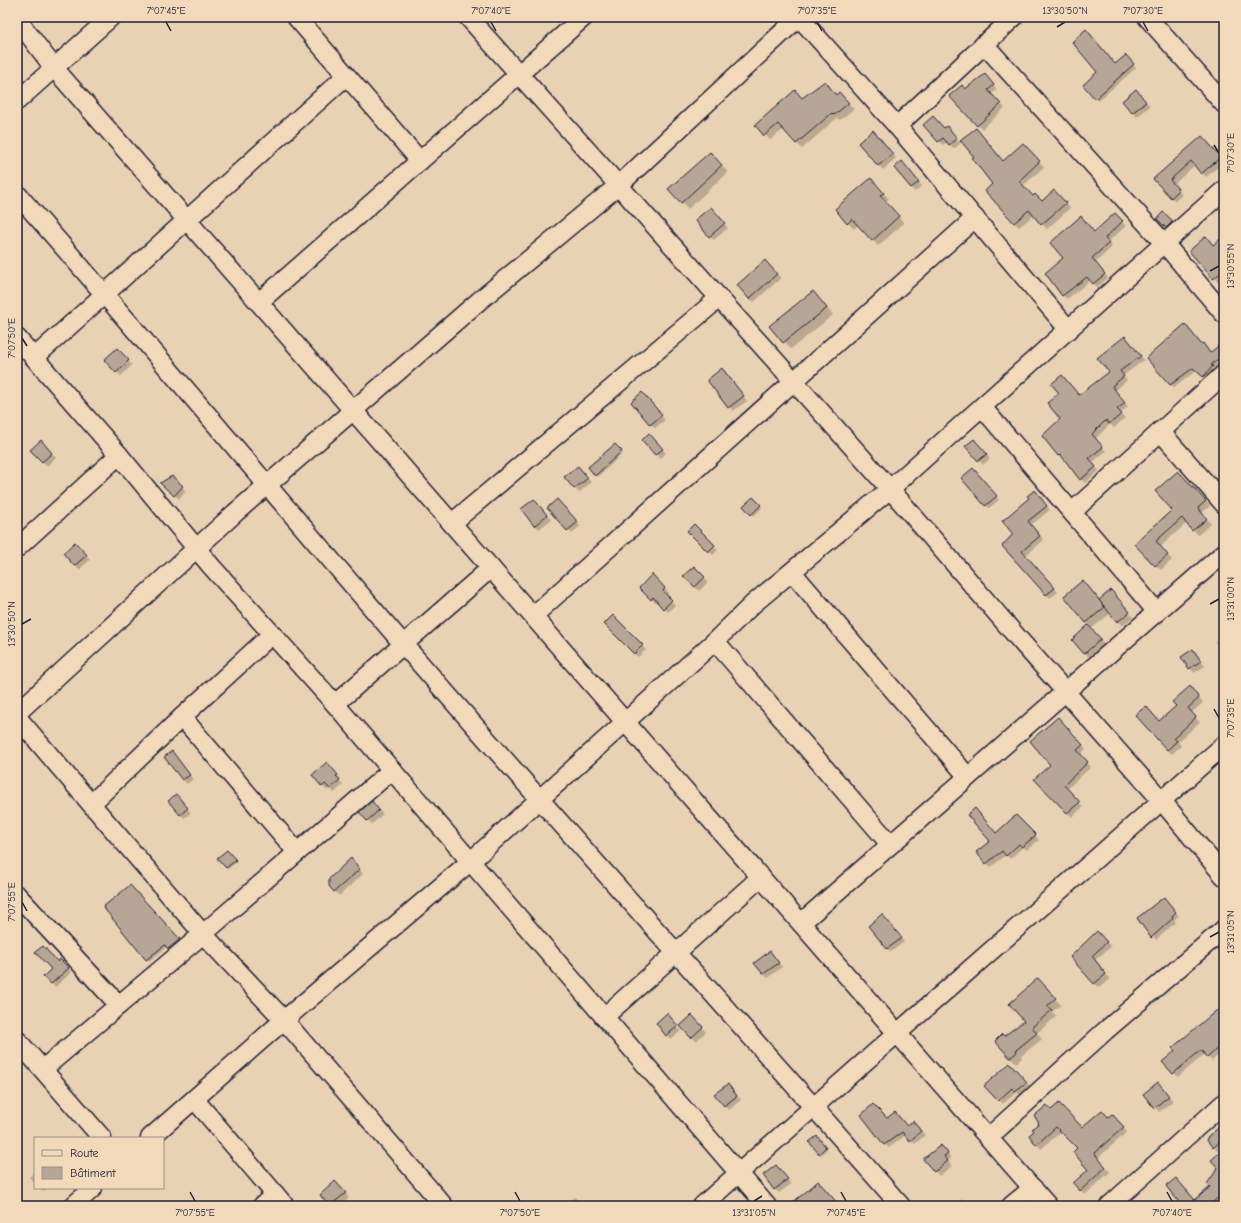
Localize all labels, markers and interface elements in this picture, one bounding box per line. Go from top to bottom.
text: 7°07'45"E [146,5,186,17]
text: 7°07'40"E [471,5,511,17]
text: 7°07'35"E [797,5,837,17]
text: 13°30'50"N [1042,5,1088,17]
text: 7°07'30"E [1123,5,1163,17]
text: 7°07'30"E [1225,133,1237,173]
text: 13°30'55"N [1225,244,1237,288]
text: 7°07'50"E [6,318,18,358]
text: 13°31'00"N [1225,577,1237,621]
text: 13°30'50"N [6,601,18,647]
text: 7°07'35"E [1225,698,1237,738]
text: 7°07'55"E [6,882,18,922]
text: 13°31'05"N [1225,910,1237,954]
legend [34,1137,164,1189]
text: Route [70,1146,99,1160]
text: Bâtiment [70,1166,116,1180]
text: 7°07'55"E [175,1207,215,1219]
text: 7°07'50"E [500,1207,540,1219]
text: 13°31'05"N [732,1207,776,1219]
text: 7°07'45"E [826,1207,866,1219]
text: 7°07'40"E [1152,1207,1192,1219]

